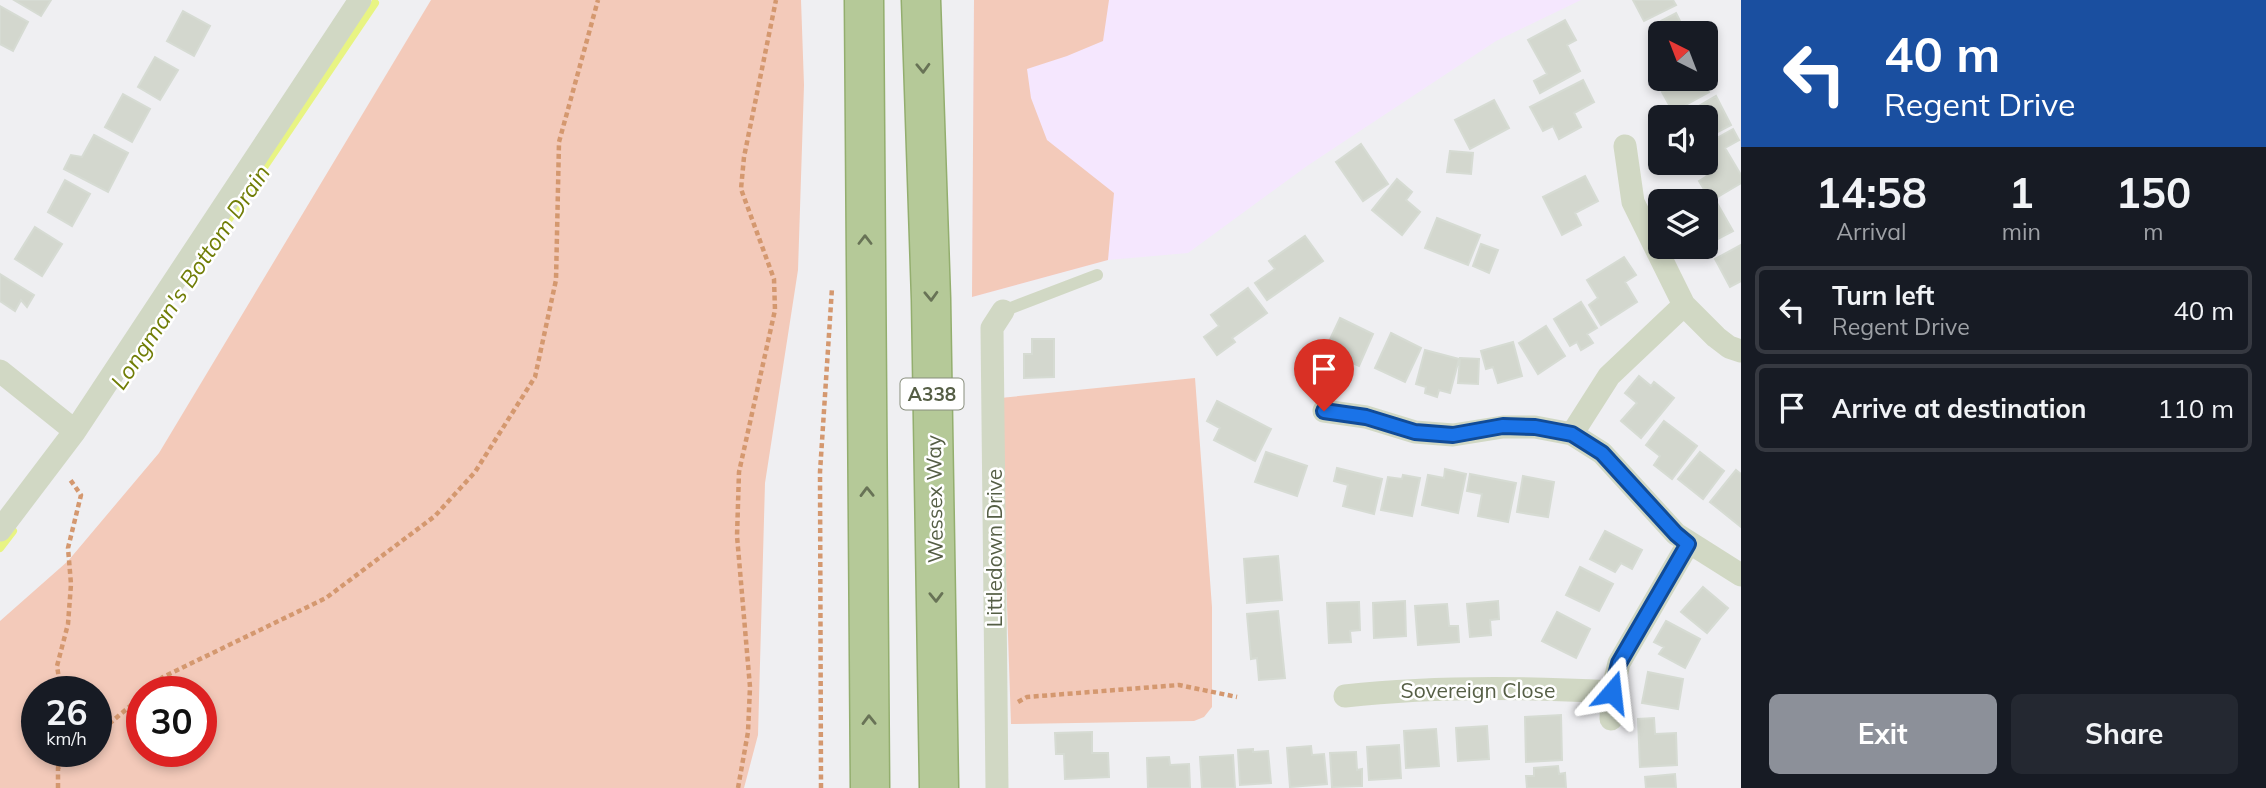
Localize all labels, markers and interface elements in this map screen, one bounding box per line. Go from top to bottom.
north arrow [1648,21,1718,91]
map controls [1648,21,1718,259]
text: 40 m [1884,23,2000,84]
icon: left [1769,28,1860,119]
one-way arrow [916,63,931,74]
text: Regent Drive [1884,84,2076,124]
button: sound [1648,105,1718,175]
water label: Longman's Bottom Drain [104,159,276,395]
text: 14:58 [1816,166,1927,219]
text: 1 [2009,166,2034,219]
text: 150 [2116,166,2191,219]
button: layers [1648,189,1718,259]
text: Arrival [1836,217,1907,246]
text: min [2002,217,2041,246]
text: m [2143,217,2164,246]
one-way arrow [857,235,873,245]
text: Turn left [1832,279,1934,312]
one-way arrow [923,290,938,301]
icon: left [1773,291,1811,329]
text: 40 m [2173,294,2234,327]
text: Regent Drive [1832,312,1970,341]
pin [1294,339,1354,411]
icon: arrive [1305,350,1343,388]
road number: A338 [900,378,964,410]
icon: arrive [1773,389,1811,427]
text: Arrive at destination [1832,392,2087,425]
text: 110 m [2158,392,2234,425]
street label: Wessex Way [920,435,948,563]
street label: Littledown Drive [981,469,1007,627]
one-way arrow [859,487,875,497]
one-way arrow [928,592,944,602]
position arrow [1575,655,1649,729]
speed limit sign: 30 [126,676,217,767]
street label: Sovereign Close [1401,677,1555,703]
text: 26 [45,690,88,734]
button: Exit [1769,694,1997,774]
button: Share [2011,694,2238,774]
one-way arrow [862,714,877,725]
text: km/h [46,727,87,750]

